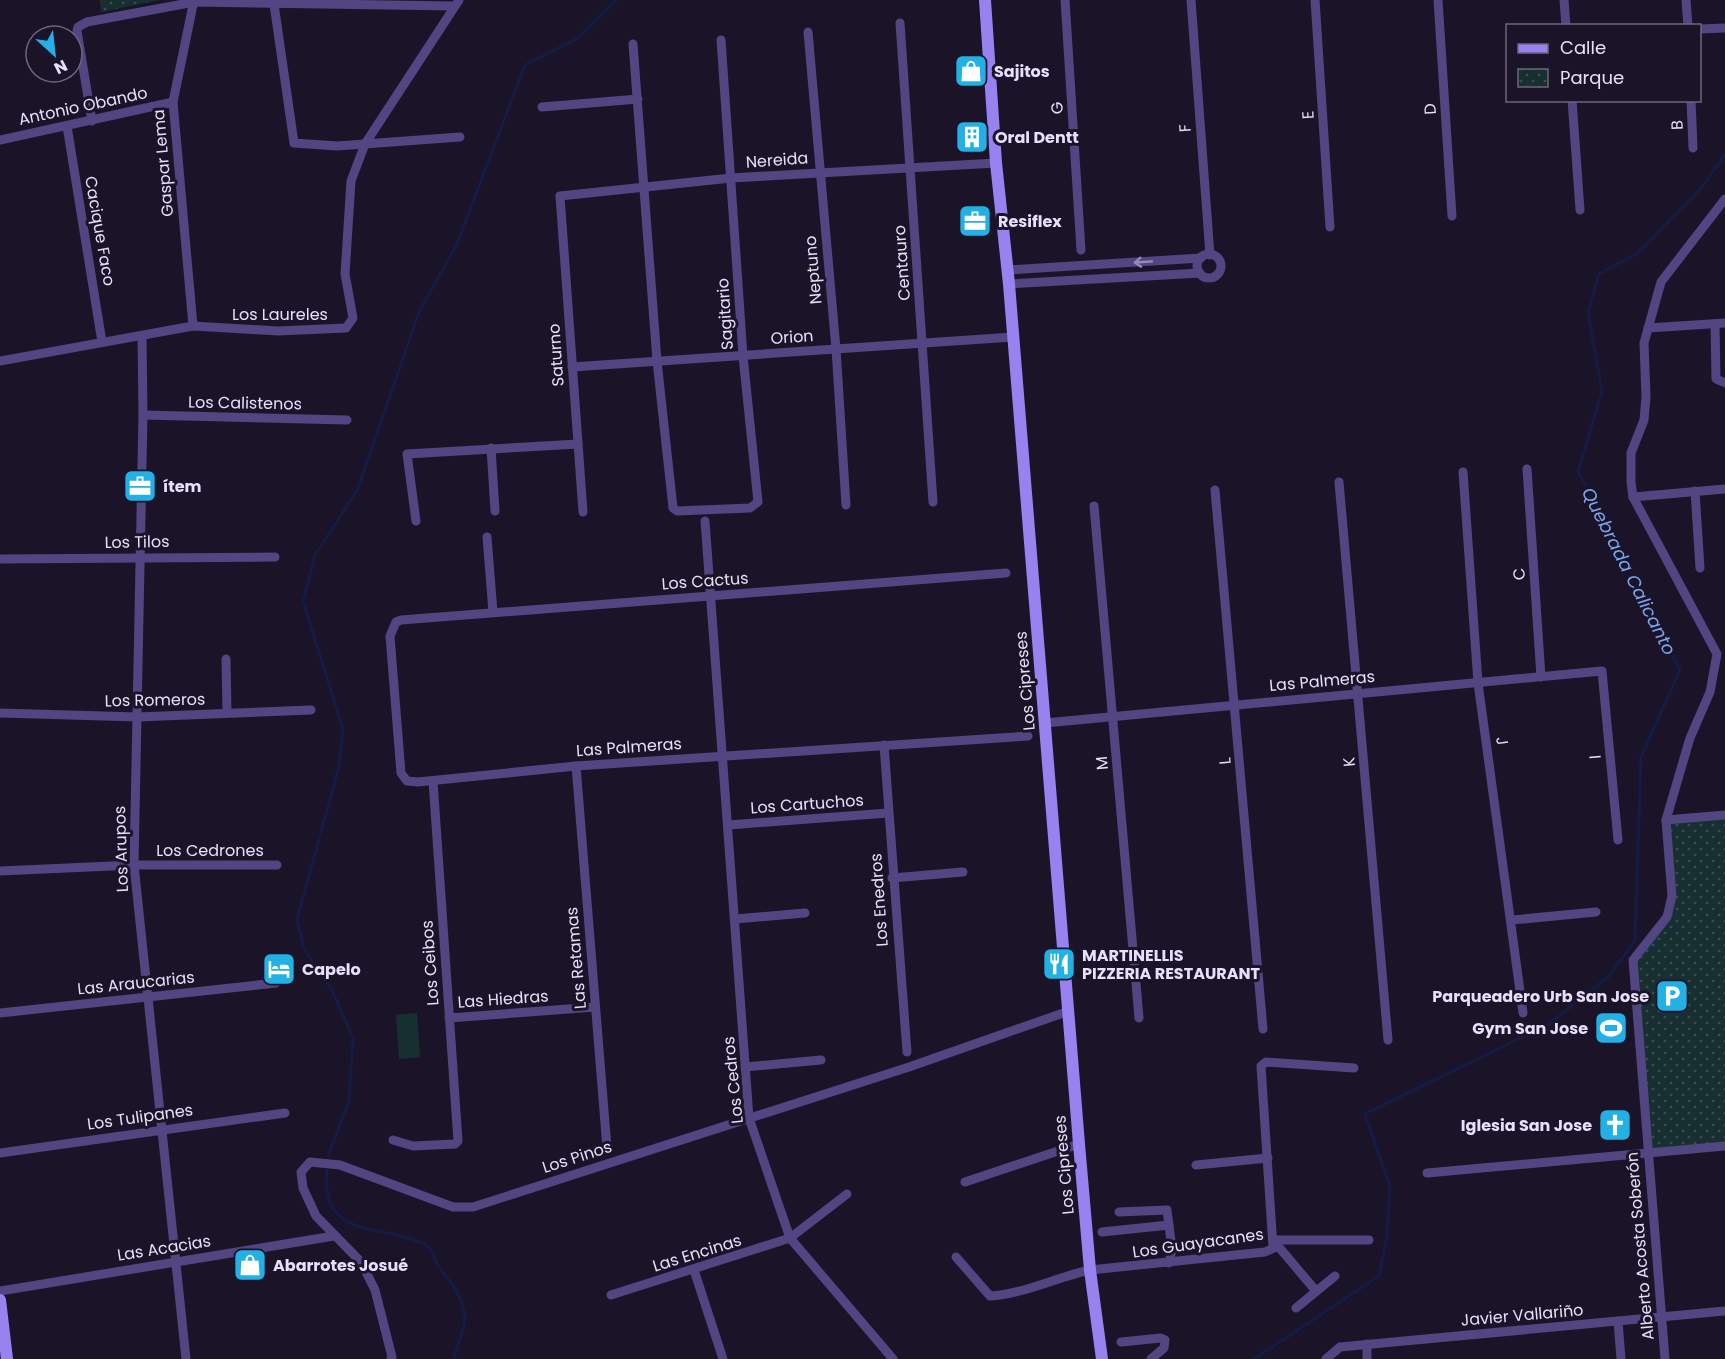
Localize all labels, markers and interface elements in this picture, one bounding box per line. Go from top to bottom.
north arrow [24,24,84,84]
legend [1506,24,1701,102]
text: Calle [1560,35,1606,60]
shop icon: Sajitos [953,53,989,89]
text: N [50,54,71,80]
place label: Sajitos [994,60,1050,83]
text: Parque [1560,65,1624,90]
street label: Antonio Obando [16,81,150,131]
street label: G [1045,101,1069,115]
street label: D [1418,103,1442,115]
street label: Gaspar Lema [147,108,179,218]
street label: E [1296,110,1320,120]
building icon: Oral Dentt [954,119,990,155]
street label: B [1665,120,1689,130]
street label: F [1173,123,1197,133]
place label: Oral Dentt [995,126,1079,149]
street label: Nereida [745,146,809,174]
street label: Cacique Faco [79,174,121,288]
office icon: Resiflex [957,203,993,239]
place label: Resiflex [998,210,1062,233]
street label: Centauro [888,224,916,302]
street label: Neptuno [799,235,827,305]
one-way arrow [1134,256,1153,267]
street label: Sagitario [711,277,739,351]
street label: Los Laureles [232,303,328,326]
street label: Saturno [542,323,570,387]
street label: Orion [770,324,814,350]
street label: Los Calistenos [188,391,302,415]
office icon: ítem [122,468,158,504]
place label: ítem [163,475,201,498]
water label: Quebrada Calicanto [1576,483,1682,659]
street label: Los Tilos [104,530,170,554]
street label: Los Cactus [661,566,749,596]
street label: C [1507,567,1531,581]
street label: Los Cipreses [1009,630,1041,732]
street label: Las Palmeras [1268,665,1376,697]
street label: Los Romeros [104,688,206,712]
street label: Las Palmeras [575,732,683,762]
street label: J [1490,735,1514,747]
street label: I [1583,754,1607,760]
street label: M [1090,755,1114,771]
street label: L [1213,756,1237,765]
street label: K [1337,756,1361,768]
street label: Los Cartuchos [750,789,864,819]
street label: Los Arupos [108,806,134,892]
street label: Los Cedrones [156,839,264,862]
street label: Los Enedros [864,853,894,947]
street label: Las Retamas [560,906,592,1010]
street label: Los Ceibos [416,920,444,1006]
place label: MARTINELLIS PIZZERIA RESTAURANT [1082,944,1260,985]
restaurant icon: MARTINELLIS PIZZERIA RESTAURANT [1041,946,1077,982]
hotel icon: Capelo [261,951,297,987]
place label: Capelo [302,958,361,981]
street label: Las Araucarias [76,965,196,1001]
parking icon: Parqueadero Urb San Jose [1654,978,1690,1014]
street label: Las Hiedras [457,984,549,1014]
place label: Parqueadero Urb San Jose [1432,985,1649,1008]
sports icon: Gym San Jose [1593,1010,1629,1046]
place label: Gym San Jose [1472,1017,1588,1040]
street label: Los Cedros [717,1035,749,1125]
street label: Los Tulipanes [86,1098,194,1136]
church icon: Iglesia San Jose [1597,1107,1633,1143]
street label: Los Cipreses [1048,1114,1080,1216]
place label: Iglesia San Jose [1461,1114,1592,1137]
street label: Los Pinos [539,1135,615,1179]
street label: Alberto Acosta Soberón [1620,1151,1660,1341]
street label: Los Guayacanes [1131,1222,1265,1264]
street label: Las Acacias [116,1229,212,1267]
street label: Las Encinas [650,1229,744,1277]
shop icon: Abarrotes Josué [232,1247,268,1283]
place label: Abarrotes Josué [273,1254,408,1277]
street label: Javier Vallariño [1460,1298,1584,1332]

